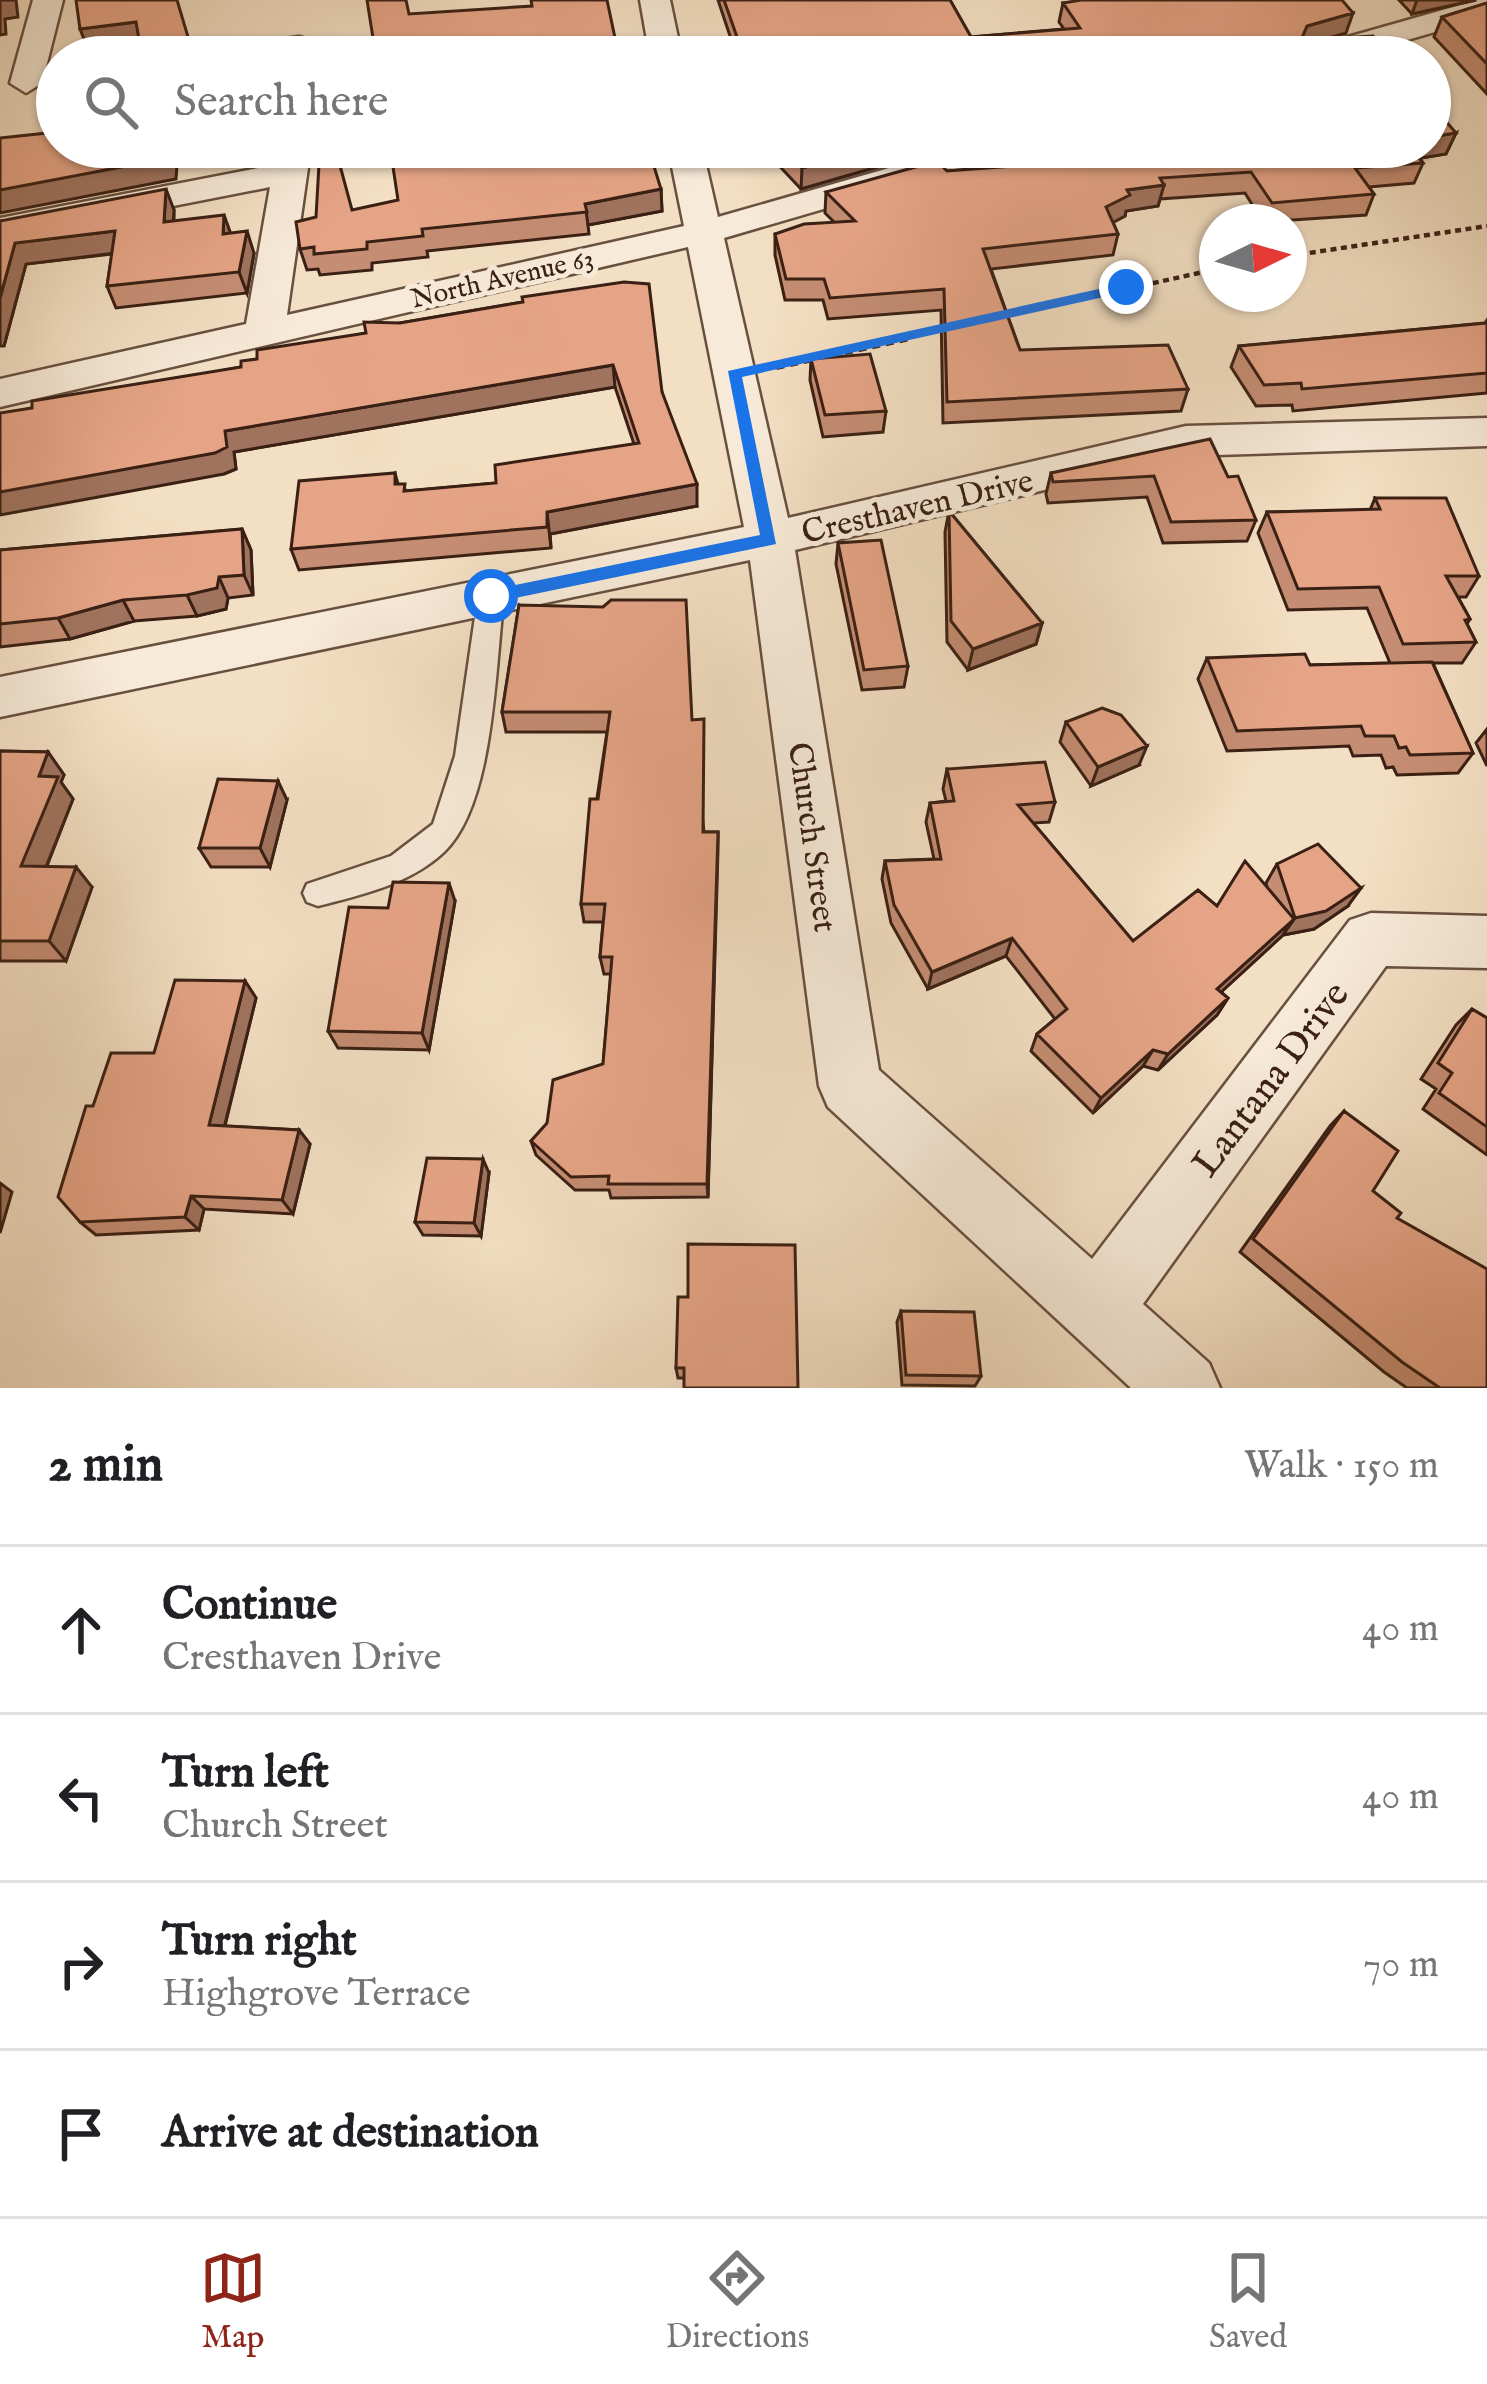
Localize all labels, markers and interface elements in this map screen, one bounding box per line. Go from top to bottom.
search box [36,36,1451,168]
icon: search [78,69,144,135]
text: Search here [174,74,388,131]
north arrow [1199,204,1307,312]
street label: North Avenue 63 [408,242,597,317]
route end [1099,260,1153,314]
street label: Cresthaven Drive [798,461,1038,555]
route start [464,569,518,623]
street label: Church Street [777,740,845,935]
street label: Lantana Drive [1182,973,1361,1188]
text: 2 min [48,1434,163,1499]
text: Walk · 150 m [1244,1442,1439,1491]
text: Continue [162,1577,337,1634]
icon: ahead [48,1597,114,1663]
text: 40 m [1362,1605,1439,1654]
text: Cresthaven Drive [162,1634,441,1683]
text: Turn left [162,1745,329,1802]
icon: left [48,1765,114,1831]
text: 40 m [1362,1773,1439,1822]
text: Church Street [162,1802,388,1851]
text: Turn right [162,1913,357,1970]
icon: right [48,1933,114,1999]
text: 70 m [1363,1941,1439,1990]
text: Highgrove Terrace [162,1970,471,2019]
icon: arrive [48,2101,114,2167]
text: Arrive at destination [162,2105,539,2162]
tab: Map [200,2245,266,2359]
tab: Directions [666,2245,809,2359]
tab: Saved [1209,2245,1287,2359]

